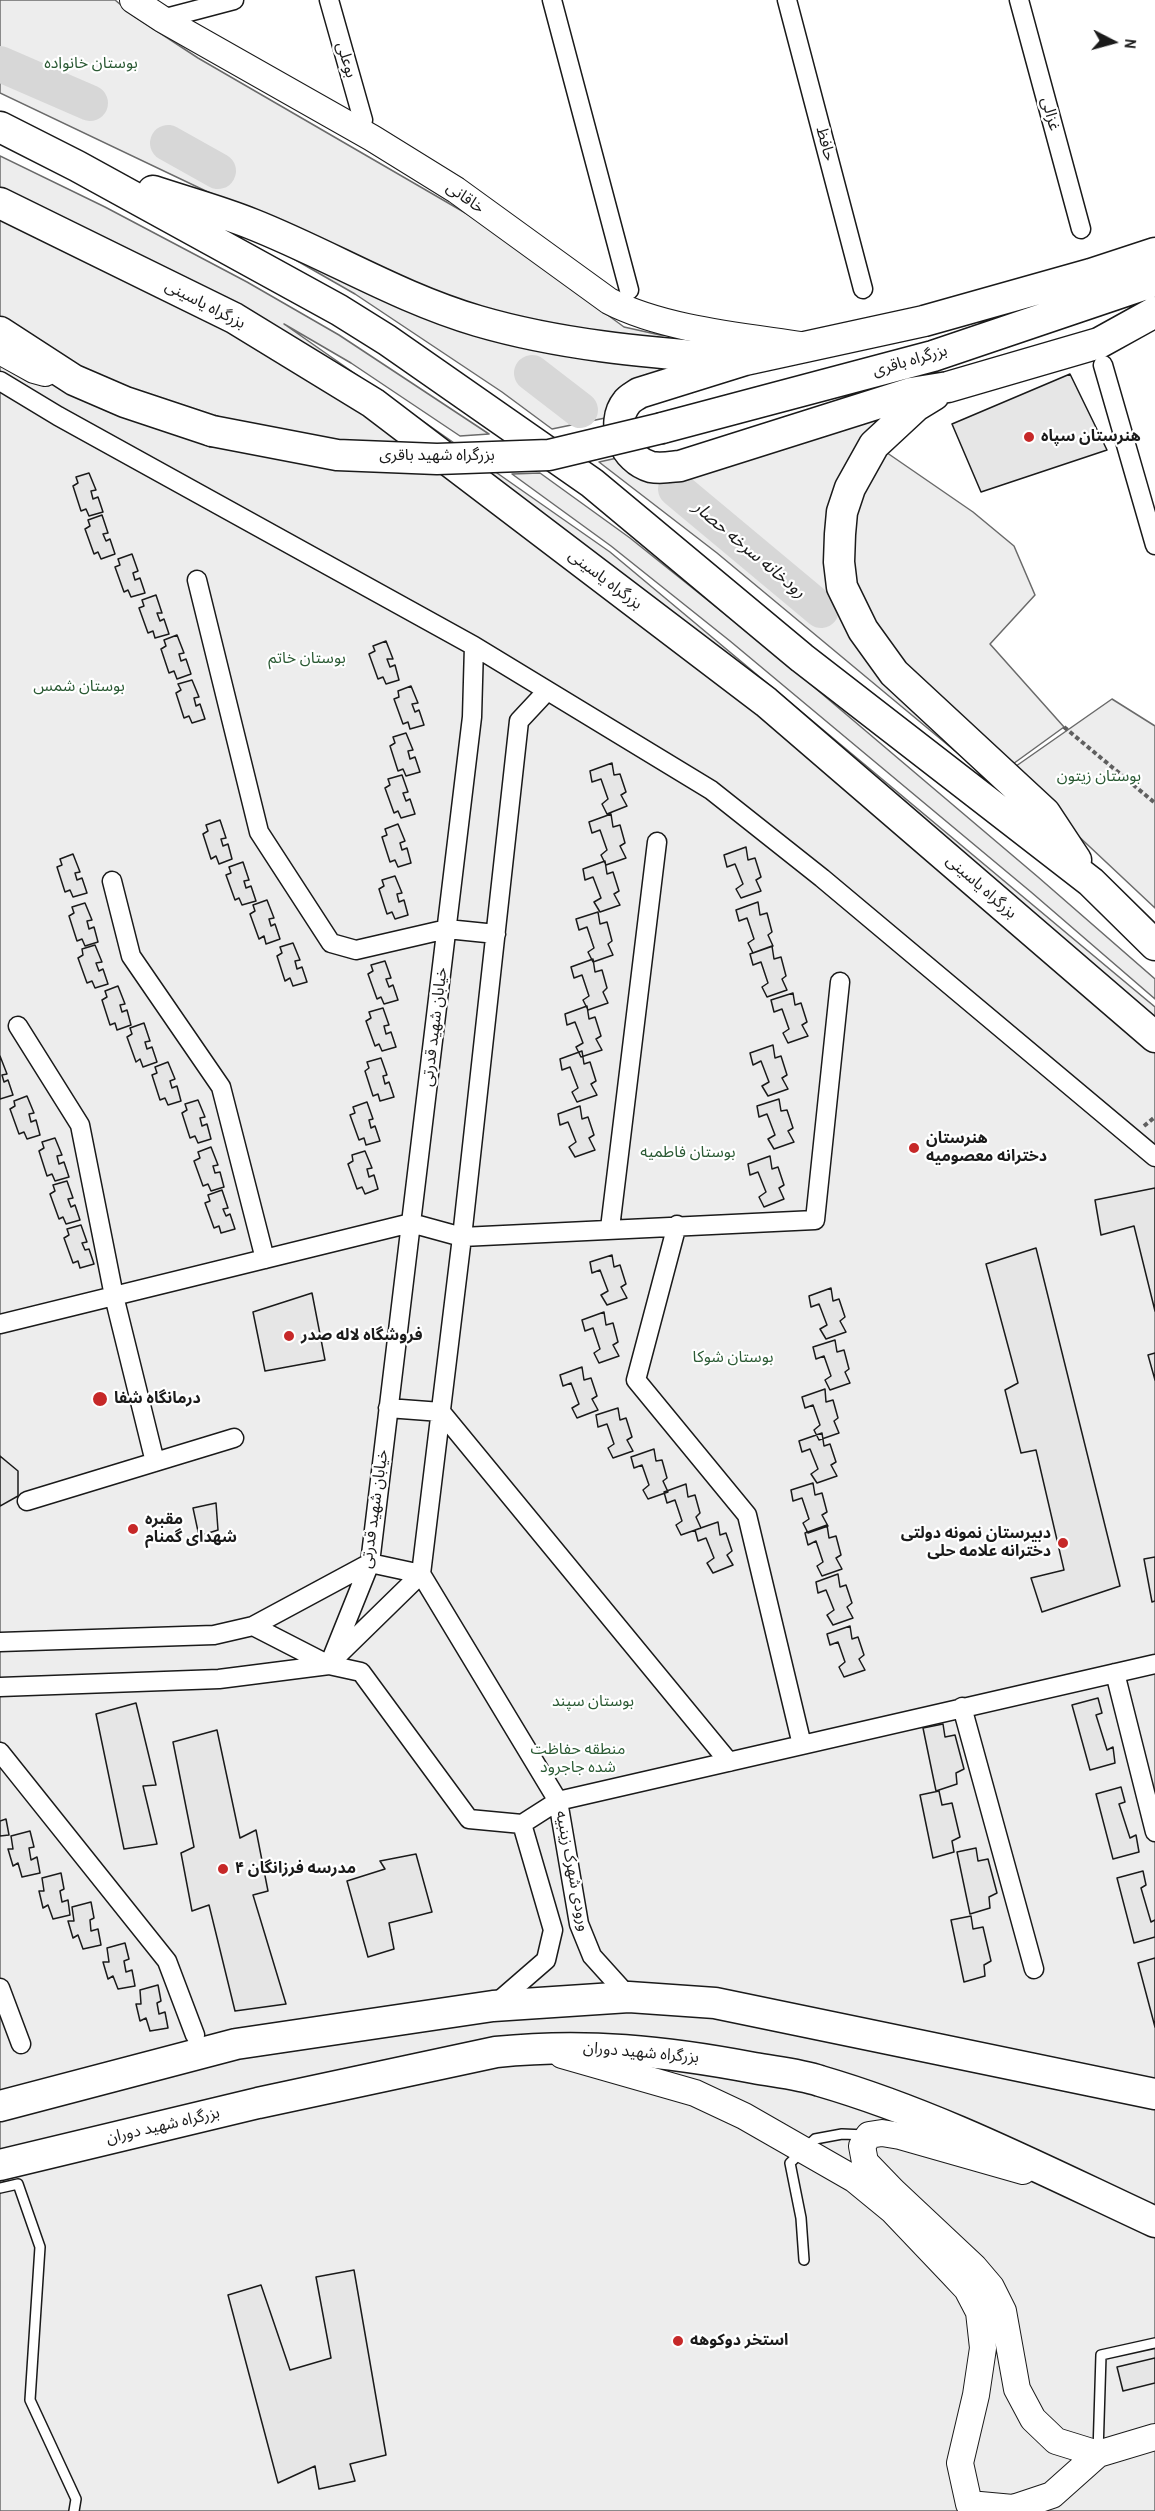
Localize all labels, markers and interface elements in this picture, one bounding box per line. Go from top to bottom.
north arrow [1083,12,1143,72]
text: N [1119,38,1142,50]
street label: بوعلی [332,40,360,80]
park label: بوستان خانواده [44,54,138,74]
street label: غزالی [1036,95,1064,133]
street label: حافظ [811,125,839,163]
street label: خاقانی [442,178,488,218]
street label: بزرگراه یاسینی [162,277,248,333]
street label: بزرگراه باقری [870,341,950,381]
place label: هنرستان سپاه [1041,427,1141,447]
marker: هنرستان سپاه [1022,430,1036,444]
street label: بزرگراه شهید باقری [379,446,495,466]
water label: رودخانه سرخه حصار [688,497,810,603]
street label: بزرگراه یاسینی [564,546,646,614]
park label: بوستان خاتم [268,649,346,669]
park label: بوستان شمس [33,677,125,697]
park label: بوستان زیتون [1057,767,1141,787]
street label: بزرگراه یاسینی [942,851,1020,923]
street label: خیابان شهید قدرتی [418,966,452,1088]
place label: هنرستان دخترانه معصومیه [926,1129,1047,1167]
marker: هنرستان دخترانه معصومیه [907,1141,921,1155]
park label: بوستان فاطمیه [640,1143,736,1163]
place label: فروشگاه لاله صدر [301,1326,423,1346]
marker: فروشگاه لاله صدر [282,1329,296,1343]
park label: بوستان شوکا [693,1348,773,1368]
place label: درمانگاه شفا [114,1389,201,1409]
marker: درمانگاه شفا [91,1390,109,1408]
street label: خیابان شهید قدرتی [357,1448,393,1570]
place label: مقبره شهدای گمنام [145,1510,237,1548]
marker: مقبره شهدای گمنام [126,1522,140,1536]
place label: دبیرستان نمونه دولتی دخترانه علامه حلی [901,1524,1051,1562]
marker: دبیرستان نمونه دولتی دخترانه علامه حلی [1056,1536,1070,1550]
park label: بوستان سپند [552,1692,634,1712]
park label: منطقه حفاظت شده جاجرود [531,1740,625,1778]
street label: ورودی شهرک زینبیه [551,1809,593,1933]
place label: مدرسه فرزانگان ۴ [235,1859,356,1879]
marker: مدرسه فرزانگان ۴ [216,1862,230,1876]
street label: بزرگراه شهید دوران [582,2038,700,2068]
street label: بزرگراه شهید دوران [104,2104,222,2148]
place label: استخر دوکوهه [690,2331,788,2351]
marker: استخر دوکوهه [671,2334,685,2348]

